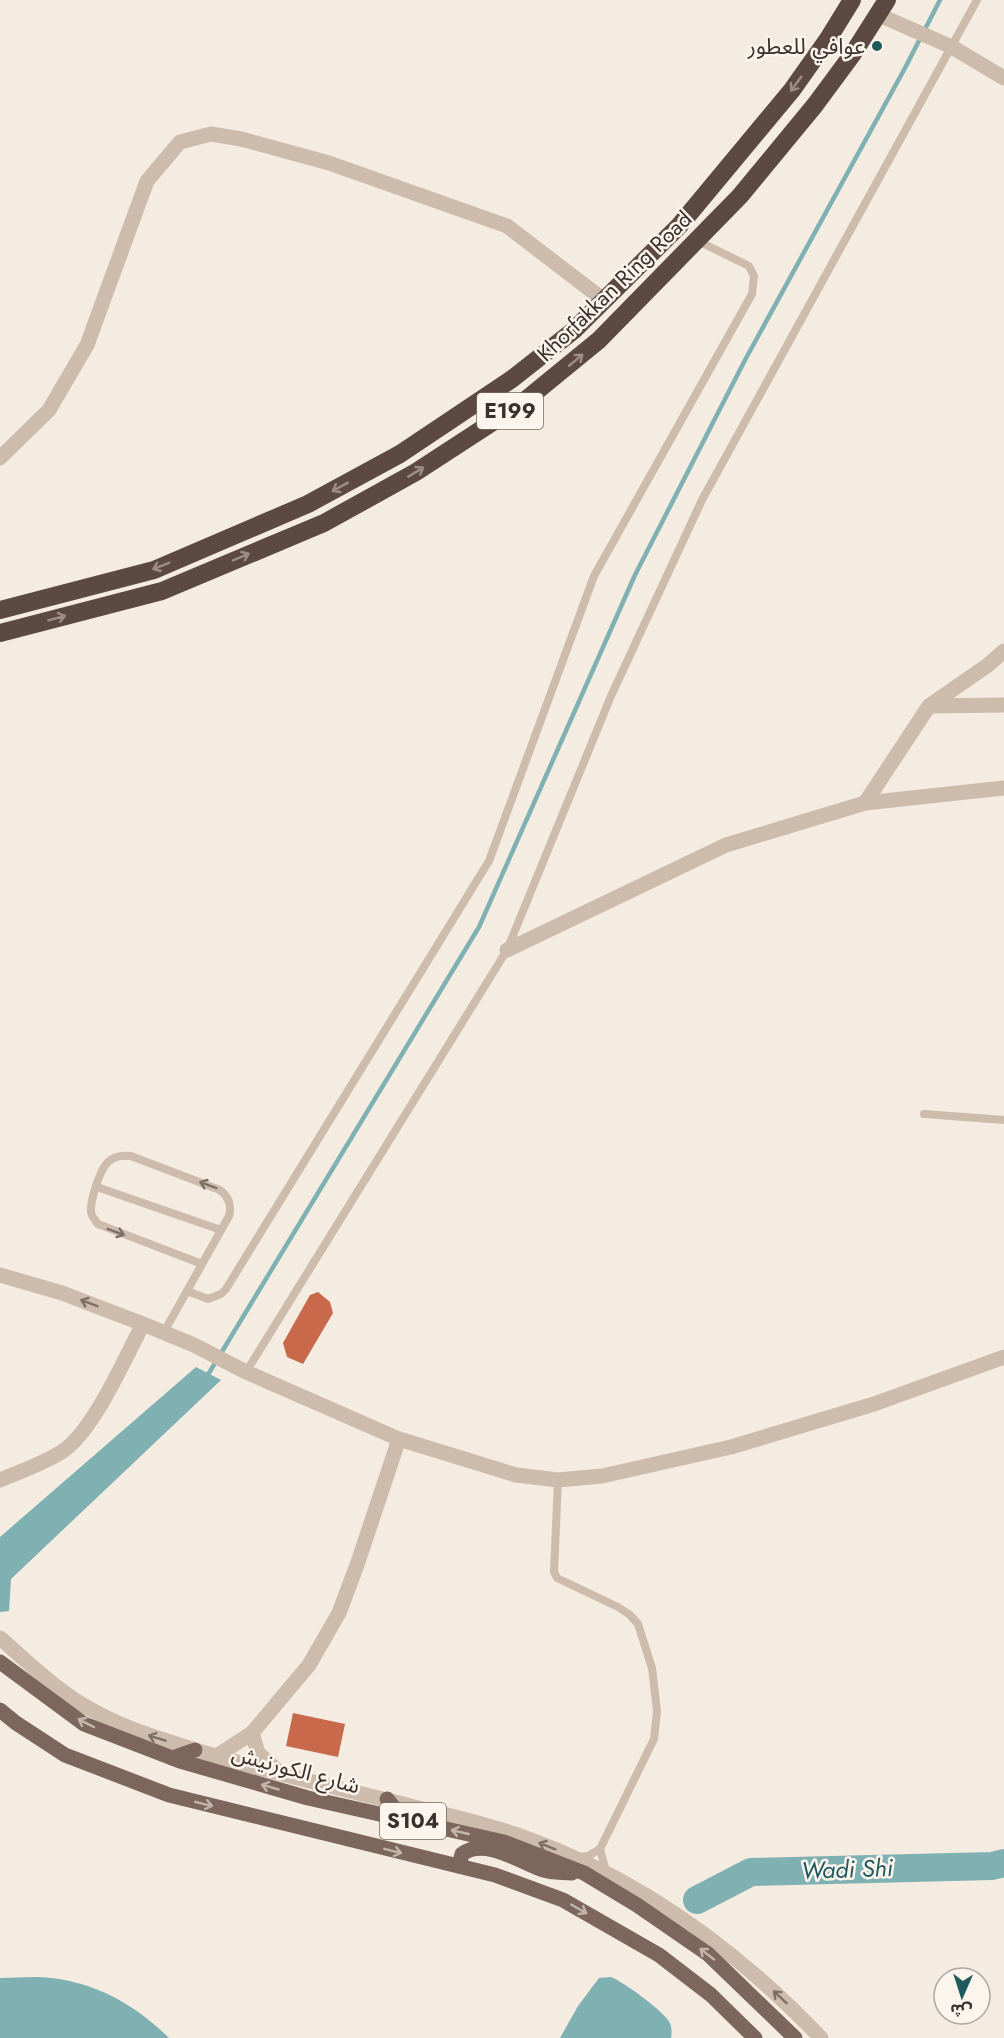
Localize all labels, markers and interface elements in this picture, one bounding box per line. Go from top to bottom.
place label: عوافي للعطور [747,30,865,63]
marker: عوافي للعطور [870,39,884,53]
one-way arrow [790,75,803,91]
street label: Khorfakkan Ring Road [529,203,699,369]
one-way arrow [568,353,583,367]
road number: E199 [477,393,543,429]
one-way arrow [407,465,424,477]
one-way arrow [331,482,349,493]
one-way arrow [232,551,250,563]
one-way arrow [153,561,171,572]
one-way arrow [47,612,66,624]
one-way arrow [199,1179,218,1190]
one-way arrow [106,1228,125,1239]
one-way arrow [80,1297,98,1308]
one-way arrow [77,1717,95,1729]
one-way arrow [148,1732,167,1743]
street label: شارع الكورنيش [228,1737,364,1802]
one-way arrow [261,1781,280,1792]
one-way arrow [194,1798,213,1810]
road number: S104 [380,1803,446,1839]
one-way arrow [450,1825,469,1837]
one-way arrow [538,1840,557,1851]
one-way arrow [384,1845,403,1857]
water label: Wadi Shi [801,1850,894,1888]
one-way arrow [570,1903,587,1915]
one-way arrow [700,1948,716,1961]
north arrow [932,1966,992,2026]
one-way arrow [772,1989,787,2004]
text: ش [950,1998,973,2023]

